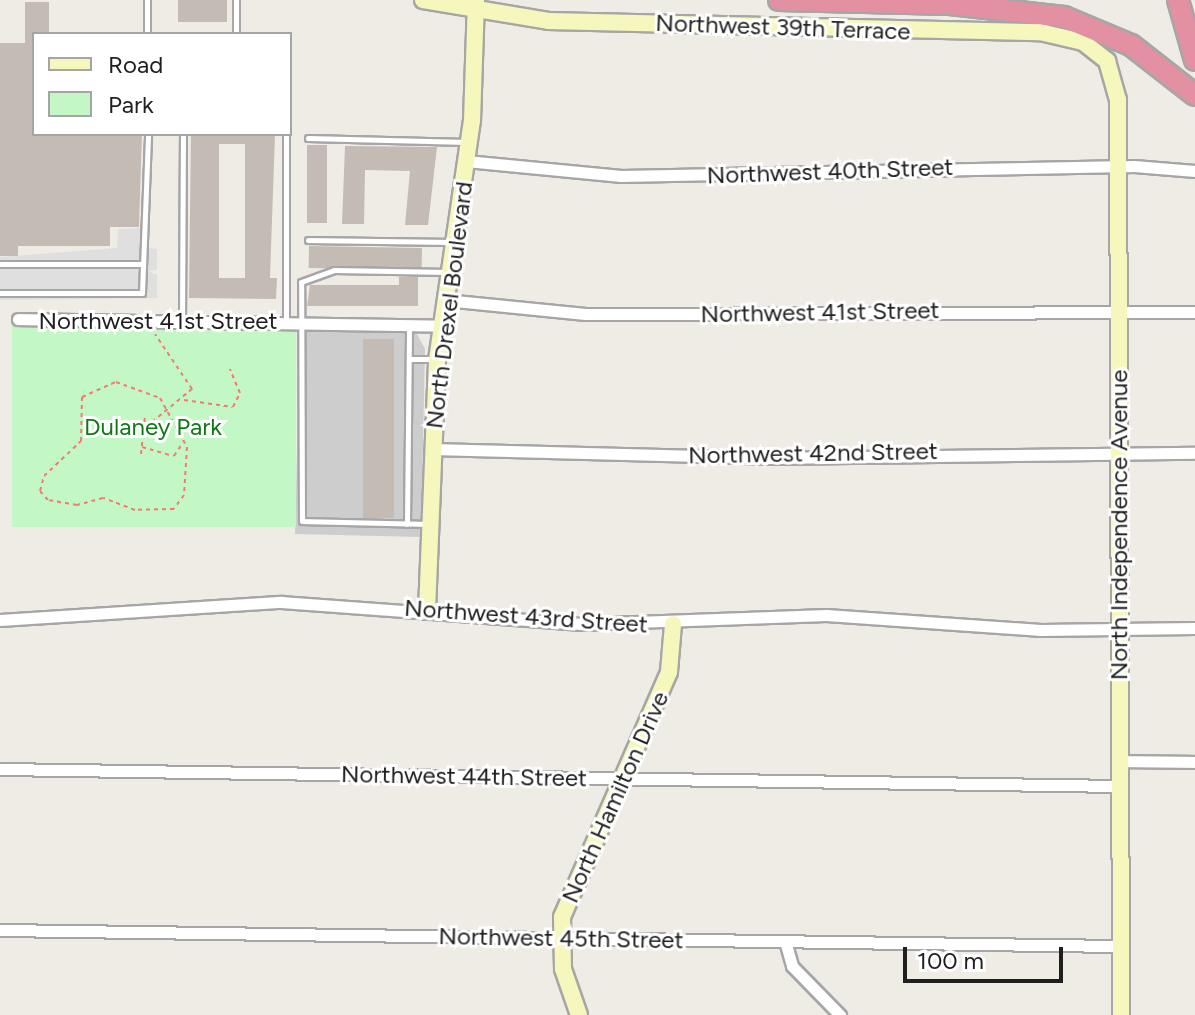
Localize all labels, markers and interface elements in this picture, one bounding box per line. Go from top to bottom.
street label: Northwest 39th Terrace [655,8,911,46]
legend [32,32,292,136]
text: Road [108,50,163,79]
text: Park [108,90,154,119]
street label: Northwest 40th Street [706,152,954,190]
street label: North Drexel Boulevard [420,180,478,430]
street label: Northwest 41st Street [700,296,940,328]
street label: Northwest 41st Street [39,307,277,335]
street label: North Independence Avenue [1105,370,1133,680]
park label: Dulaney Park [84,413,222,441]
street label: Northwest 42nd Street [688,436,938,470]
street label: Northwest 43rd Street [403,593,649,639]
street label: North Hamilton Drive [555,687,675,907]
street label: Northwest 44th Street [341,759,587,793]
street label: Northwest 45th Street [438,921,684,955]
scale bar [907,931,1067,981]
text: 100 m [917,946,984,975]

